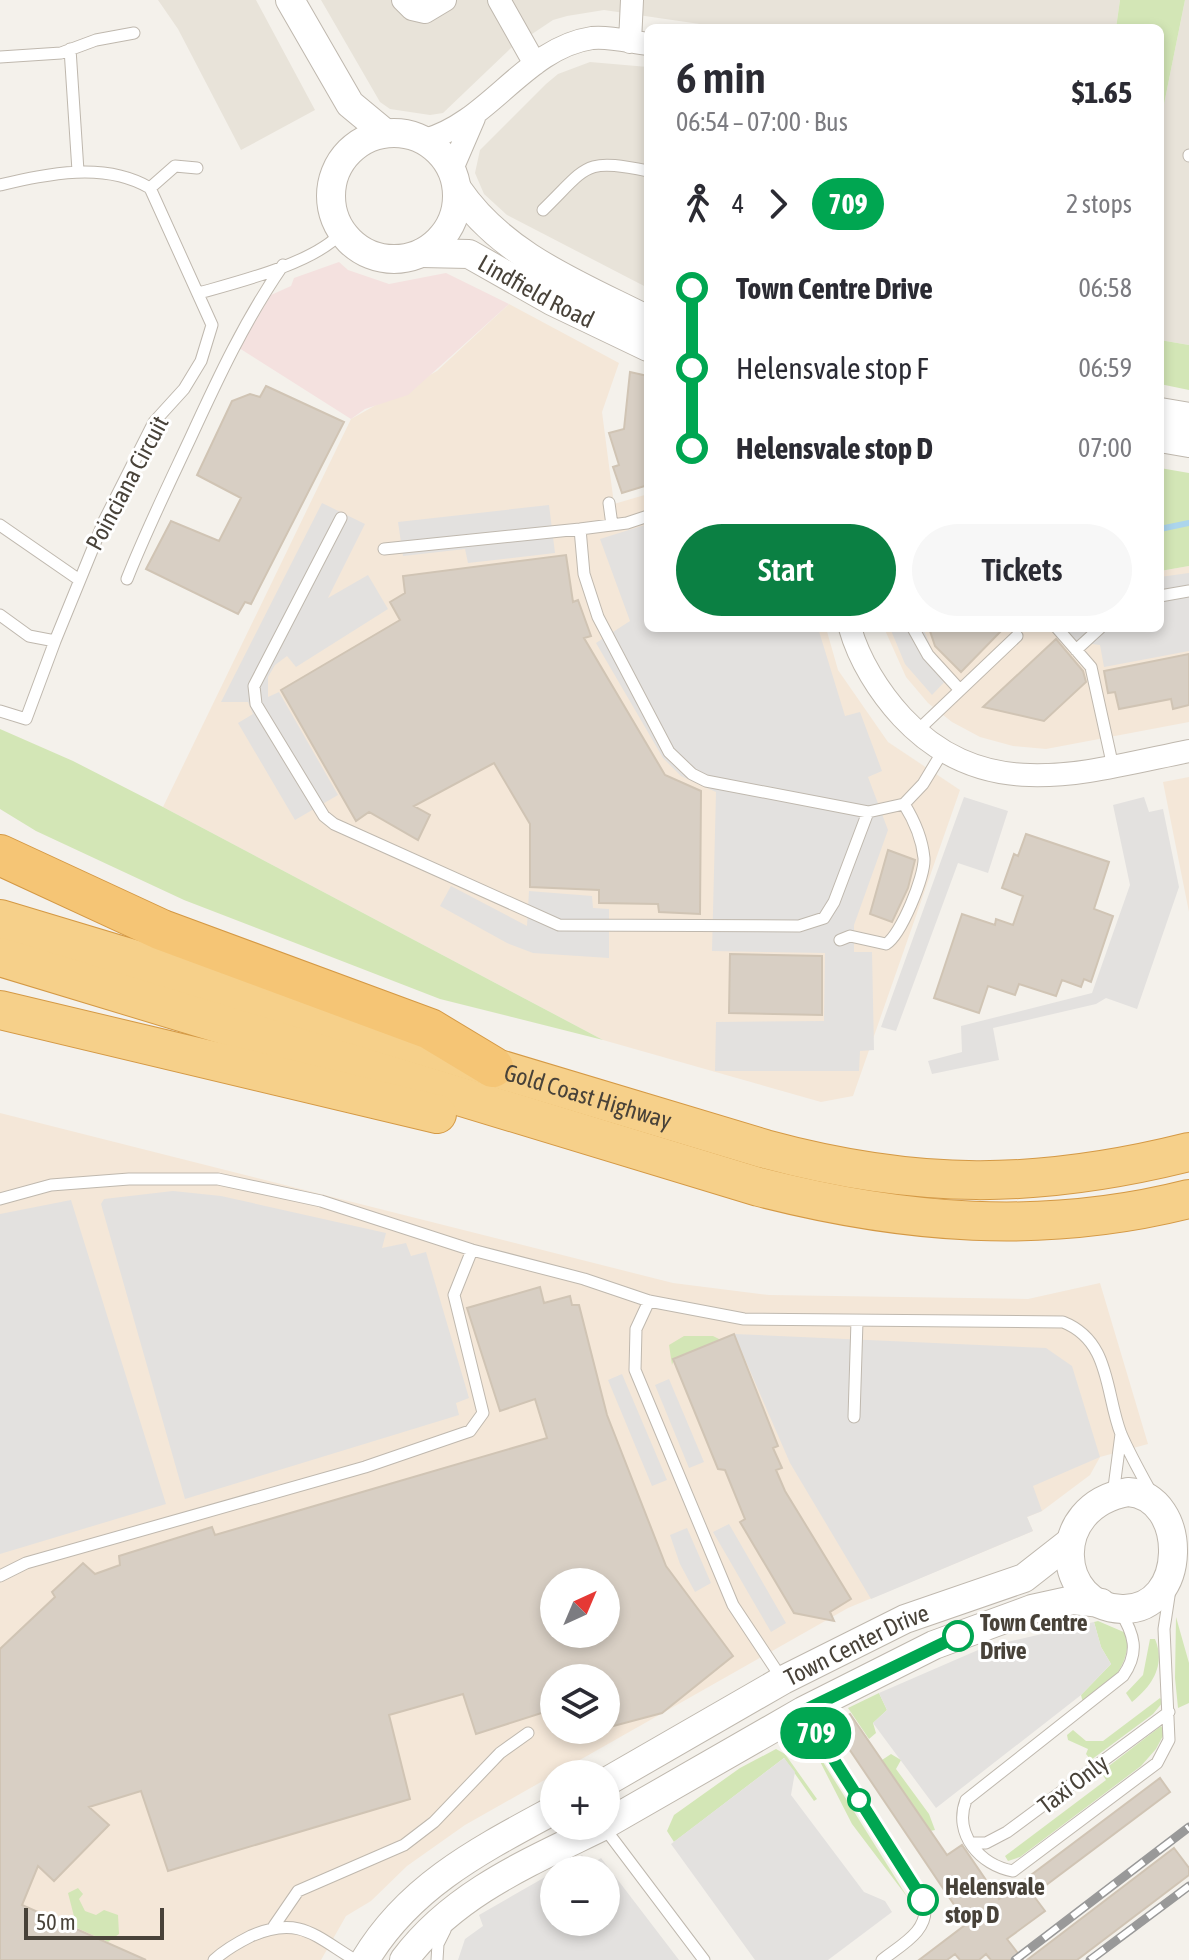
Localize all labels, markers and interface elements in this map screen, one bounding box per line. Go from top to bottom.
text: 6 min [676,52,766,102]
text: $1.65 [1072,75,1132,109]
text: 06:54 – 07:00 · Bus [676,107,848,137]
icon: walk [676,182,720,226]
icon: forward [756,182,800,226]
text: 709 [828,188,868,220]
text: 4 [732,189,744,219]
text: 2 stops [1066,189,1132,219]
street label: Lindfield Road [474,249,599,333]
text: Town Centre Drive [736,271,933,305]
text: 06:58 [1078,273,1132,303]
text: Helensvale stop F [736,351,928,385]
text: 06:59 [1078,353,1132,383]
street label: Poinciana Circuit [80,411,174,555]
text: Helensvale stop D [736,431,933,465]
text: 07:00 [1078,433,1132,463]
button: Start [676,524,896,616]
button: Tickets [912,524,1132,616]
street label: Gold Coast Highway [501,1058,675,1134]
north arrow [540,1568,620,1648]
map controls [540,1568,620,1936]
street label: Town Center Drive [780,1598,932,1691]
place label: Town Centre Drive [980,1609,1088,1664]
marker: Town Centre Drive [943,1621,973,1651]
button: layers [540,1664,620,1744]
line badge: 709 [770,1707,862,1759]
text: 709 [796,1717,836,1749]
street label: Taxi Only [1033,1749,1113,1819]
button: + [540,1760,620,1840]
unlabelled marker [848,1789,870,1811]
button: − [540,1856,620,1936]
place label: Helensvale stop D [945,1873,1045,1928]
marker: Helensvale stop D [908,1885,938,1915]
scale bar [24,1904,164,1940]
text: 50 m [36,1909,76,1935]

